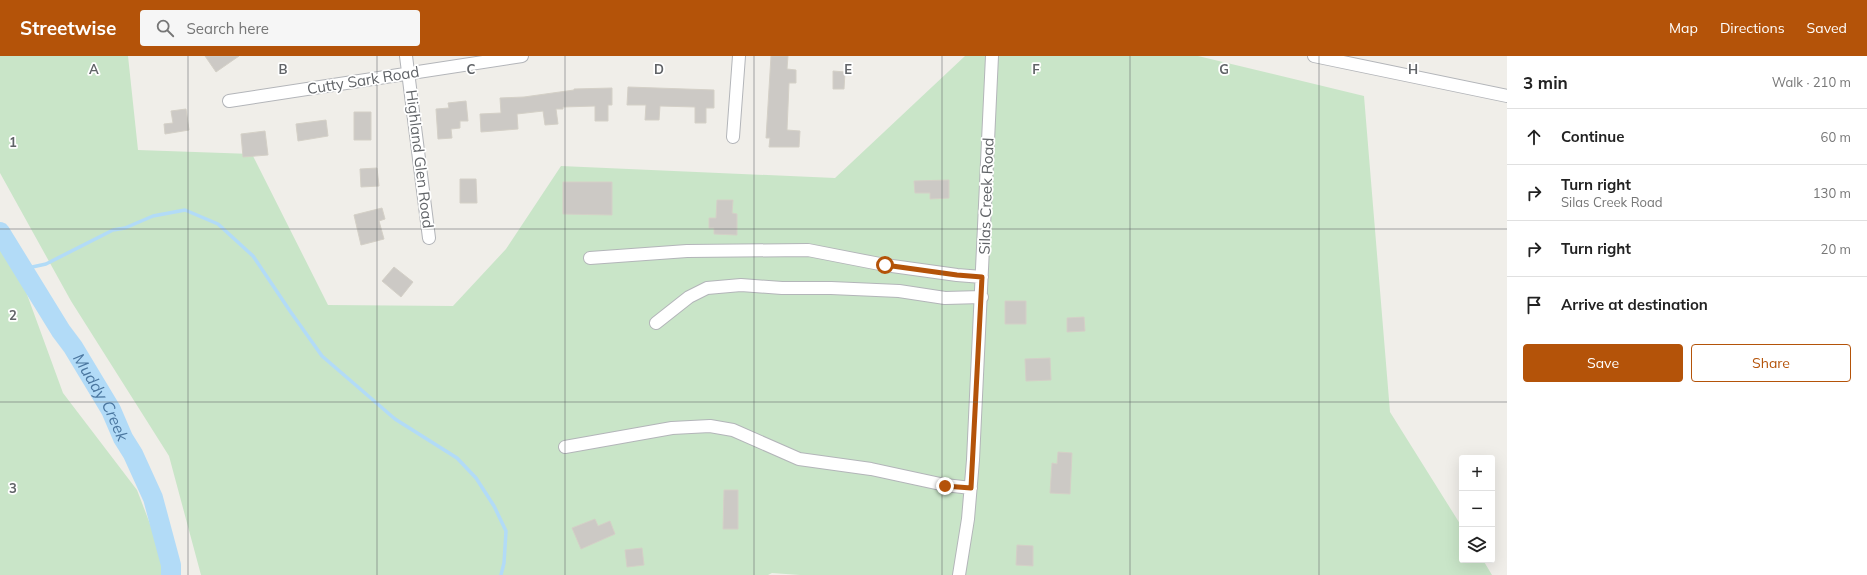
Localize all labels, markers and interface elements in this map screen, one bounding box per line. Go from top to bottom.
search box [140,10,420,46]
text: Streetwise [20,16,116,40]
icon: search [154,17,176,39]
text: Search here [186,19,269,38]
text: Map [1669,19,1698,37]
text: Directions [1720,19,1785,37]
text: Saved [1807,19,1847,37]
text: A [89,61,99,77]
text: B [279,61,288,77]
text: C [467,61,476,77]
text: D [654,61,664,77]
text: E [844,61,852,77]
text: F [1032,61,1040,77]
text: G [1219,61,1229,77]
text: H [1408,61,1418,77]
street label: Cutty Sark Road [306,62,420,98]
text: 3 min [1523,72,1568,93]
text: Walk · 210 m [1772,74,1851,90]
street label: Highland Glen Road [402,89,438,229]
icon: ahead [1523,126,1545,148]
text: Continue [1561,127,1624,146]
text: 60 m [1821,129,1851,145]
text: 1 [9,134,17,150]
street label: Silas Creek Road [974,137,998,255]
text: Turn right [1561,175,1631,194]
icon: right [1523,182,1545,204]
text: 130 m [1813,185,1851,201]
text: Silas Creek Road [1561,194,1663,210]
icon: right [1523,238,1545,260]
text: Turn right [1561,239,1631,258]
text: 20 m [1821,241,1851,257]
route start [876,256,894,274]
icon: arrive [1523,294,1545,316]
text: Arrive at destination [1561,295,1708,314]
text: 2 [9,307,17,323]
button: Save [1523,344,1683,382]
button: Share [1691,344,1851,382]
water label: Muddy Creek [69,350,133,445]
map controls [1459,455,1495,563]
button: + [1459,455,1495,491]
route end [936,477,954,495]
text: 3 [9,480,17,496]
button: − [1459,491,1495,527]
button: layers [1459,527,1495,563]

